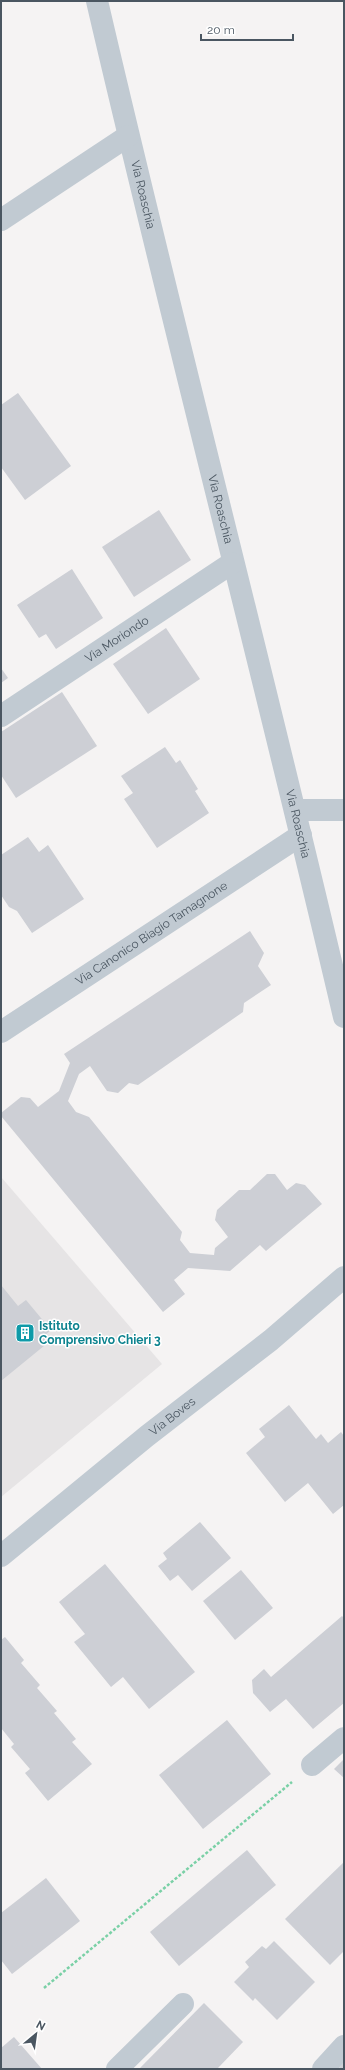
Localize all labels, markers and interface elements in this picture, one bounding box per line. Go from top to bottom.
scale bar [201,16,293,42]
text: 20 m [207,23,235,37]
street label: Via Roaschia [128,159,158,230]
street label: Via Roaschia [205,473,236,545]
street label: Via Moriondo [82,613,151,665]
street label: Via Roaschia [283,788,313,860]
street label: Via Canonico Biagio Tamagnone [73,878,230,988]
place label: Istituto Comprensivo Chieri 3 [39,1319,161,1347]
building icon: Istituto Comprensivo Chieri 3 [14,1322,36,1344]
street label: Via Boves [147,1394,198,1439]
north arrow [16,2014,56,2054]
text: N [34,2018,47,2033]

